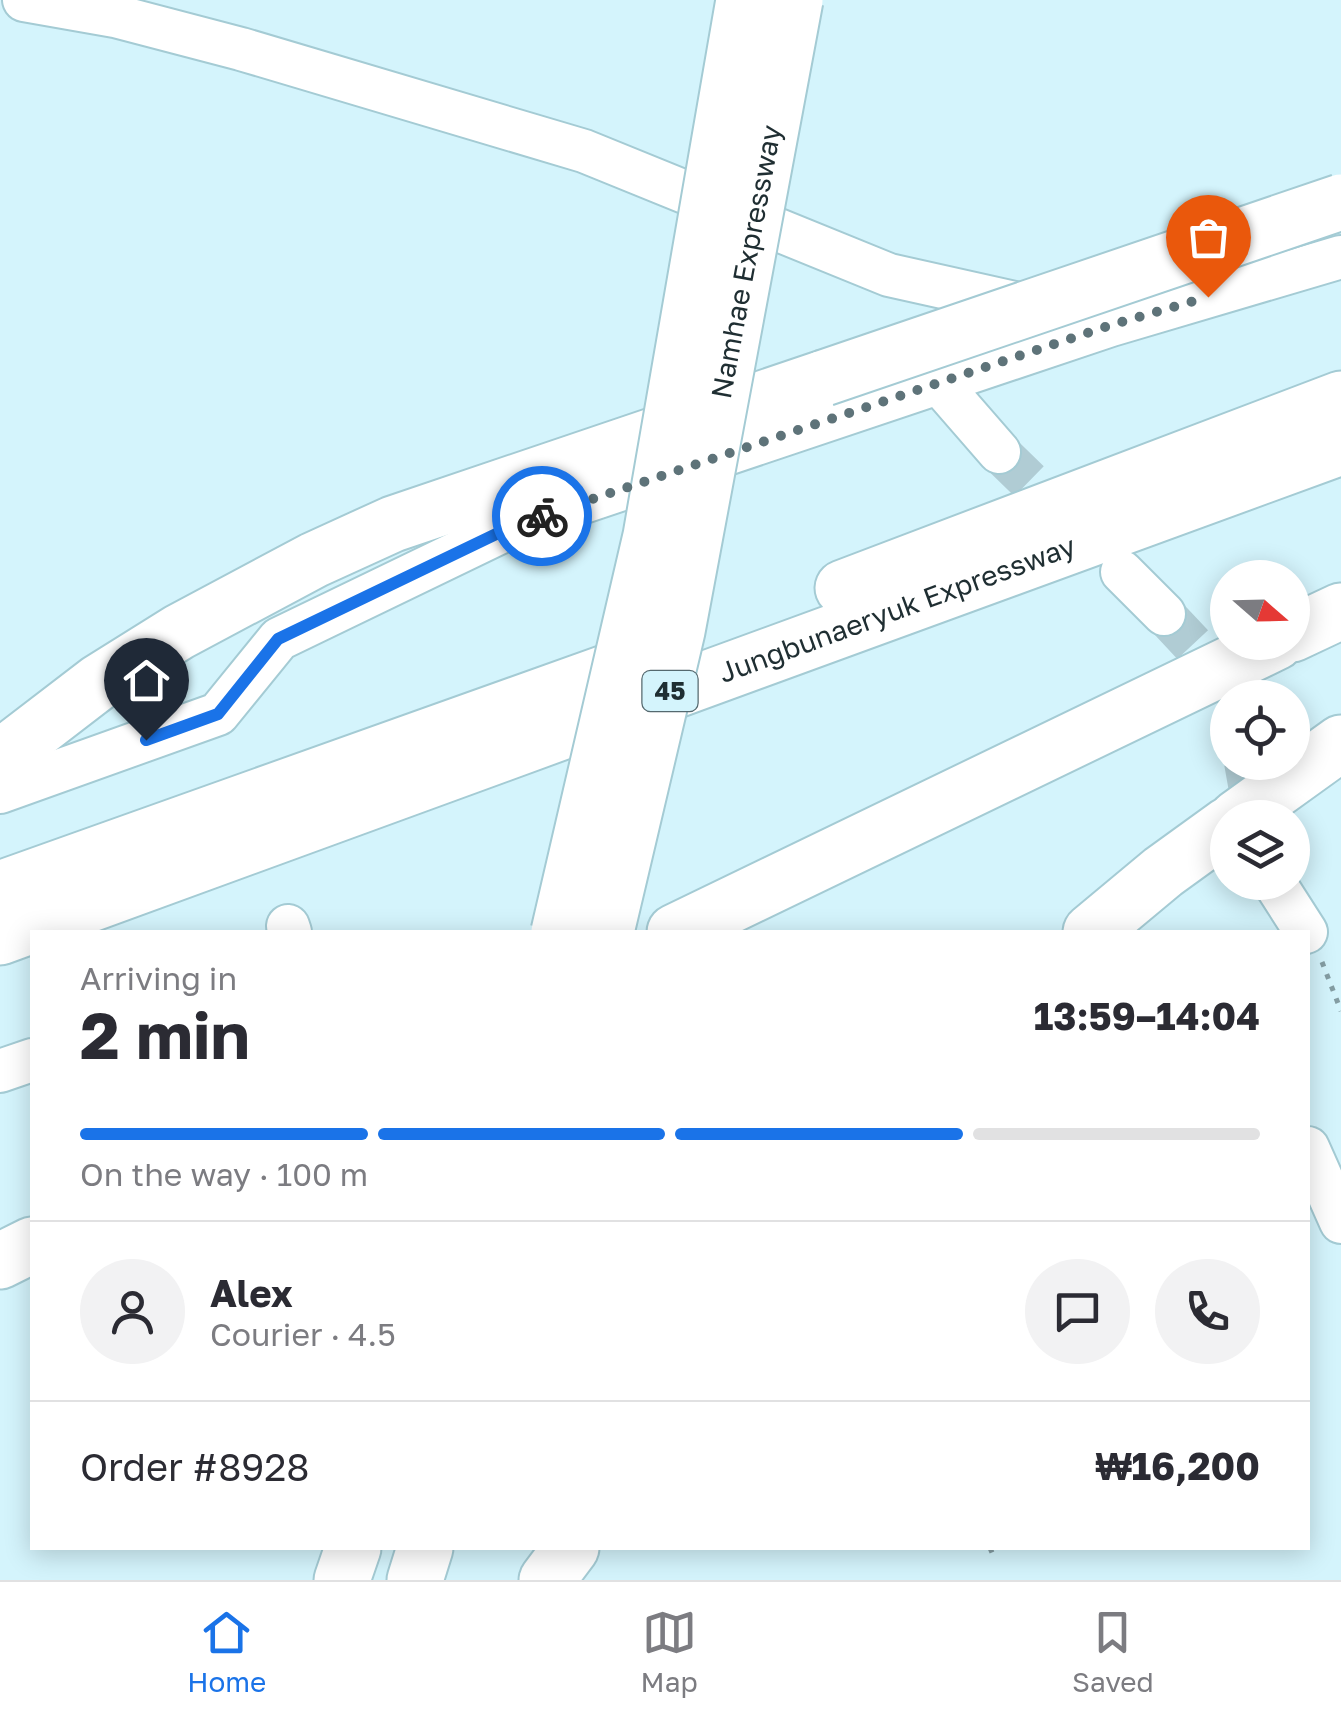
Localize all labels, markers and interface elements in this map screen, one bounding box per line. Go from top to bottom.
street label: Namhae Expressway [704,122,787,401]
pin [1166,195,1251,298]
icon: bag [1181,210,1236,265]
courier [492,466,592,566]
icon: bike [515,489,570,544]
street label: Jungbunaeryuk Expressway [714,528,1080,689]
north arrow [1210,560,1310,660]
map controls [1210,560,1310,900]
pin [104,638,189,741]
icon: home [119,653,174,708]
road number: 45 [642,671,698,711]
button: locate [1210,680,1310,780]
button: layers [1210,800,1310,900]
text: Arriving in [80,959,237,997]
text: 13:59–14:04 [1034,993,1260,1038]
text: 2 min [80,995,250,1073]
text: On the way · 100 m [80,1155,368,1193]
button: person [80,1259,185,1364]
button: chat [1025,1259,1130,1364]
button: phone [1155,1259,1260,1364]
text: Alex [210,1270,293,1315]
text: Courier · 4.5 [210,1315,396,1353]
text: ₩16,200 [1096,1443,1260,1488]
text: Order #8928 [80,1444,310,1489]
tab: Home [187,1605,266,1698]
tab: Map [641,1605,698,1698]
tab: Saved [1072,1605,1154,1698]

